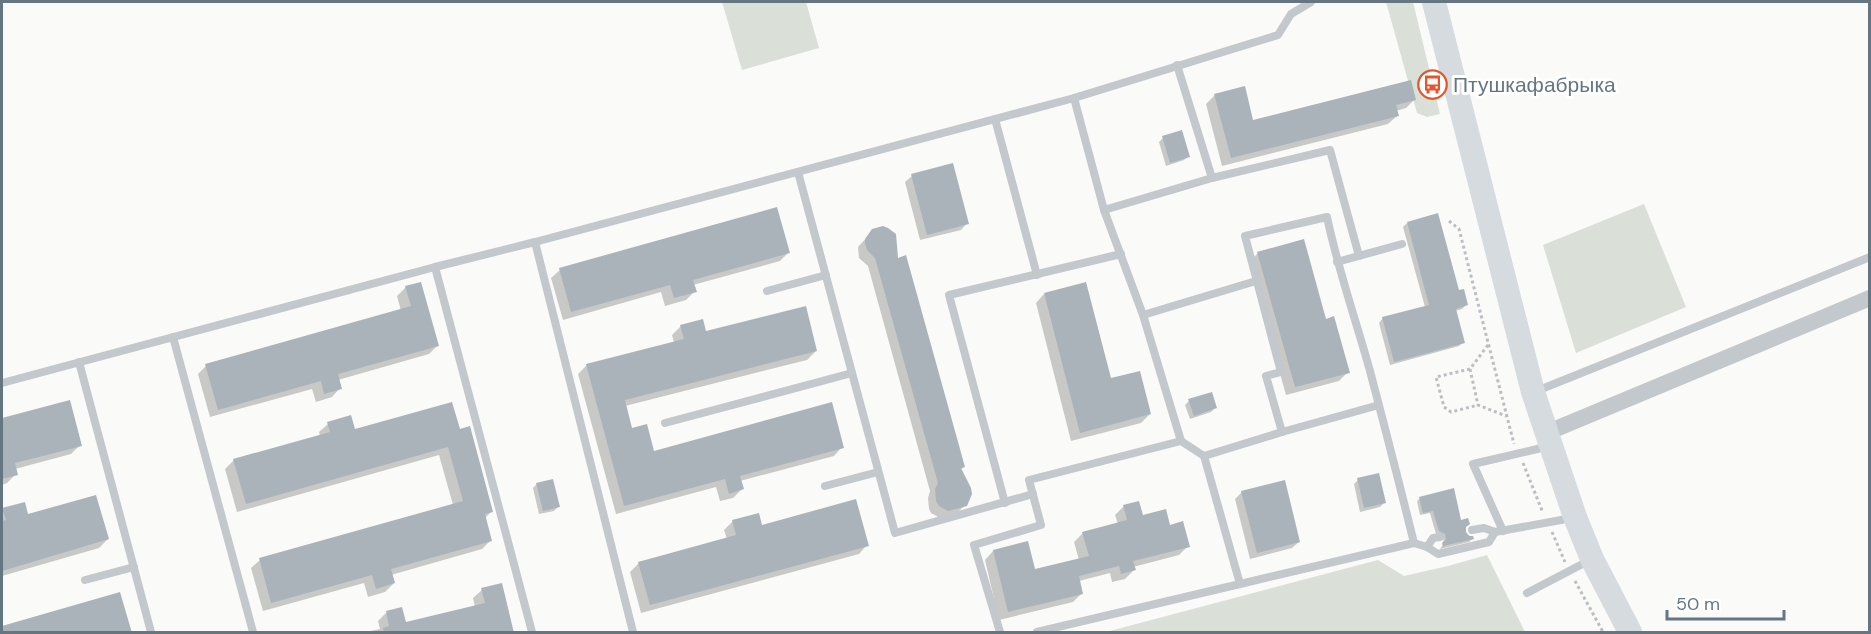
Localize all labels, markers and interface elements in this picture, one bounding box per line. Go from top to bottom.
bus stop icon: Птушкафабрыка [1416,69,1448,101]
place label: Птушкафабрыка [1453,71,1616,99]
scale bar [1667,583,1784,621]
text: 50 m [1676,592,1720,616]

